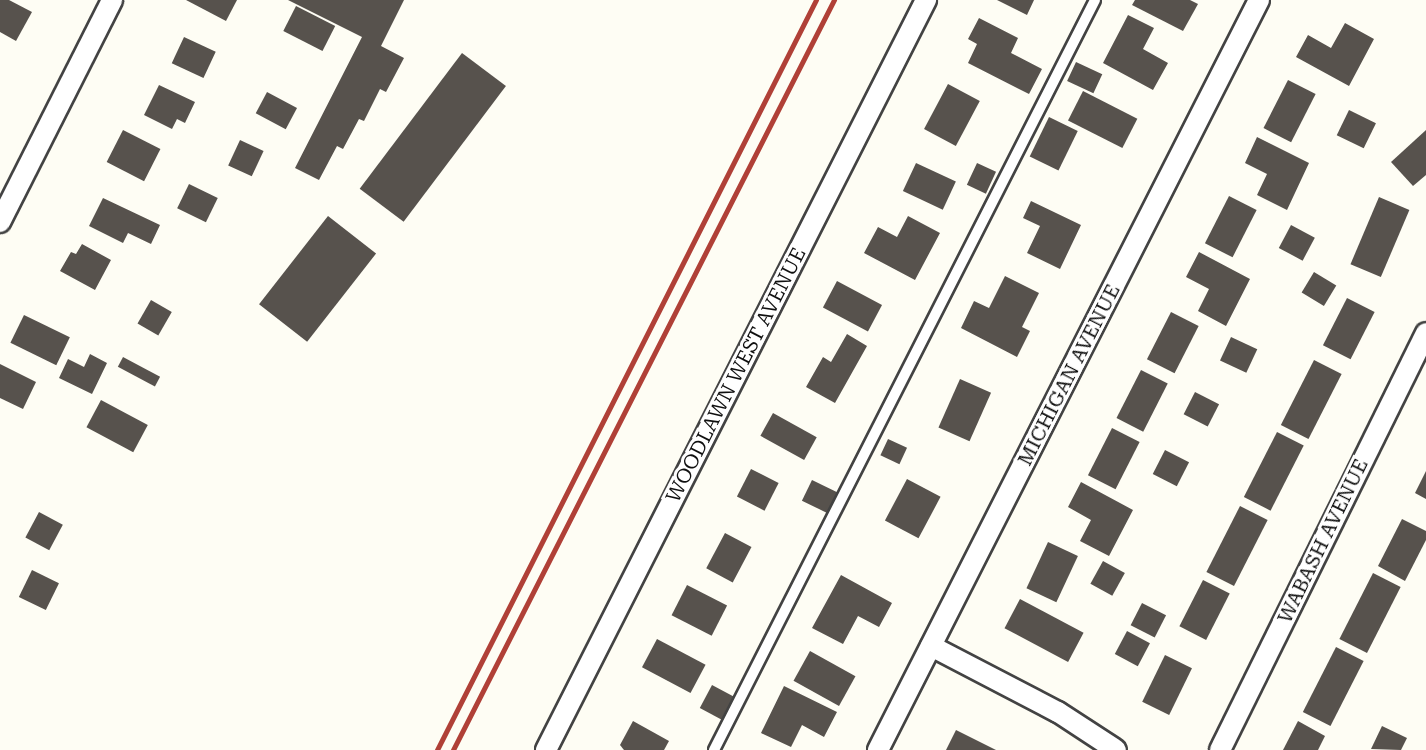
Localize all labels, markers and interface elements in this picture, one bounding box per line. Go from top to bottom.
street label: WOODLAWN WEST AVENUE [661,244,811,506]
street label: MICHIGAN AVENUE [1013,280,1125,470]
street label: WABASH AVENUE [1273,455,1373,627]

